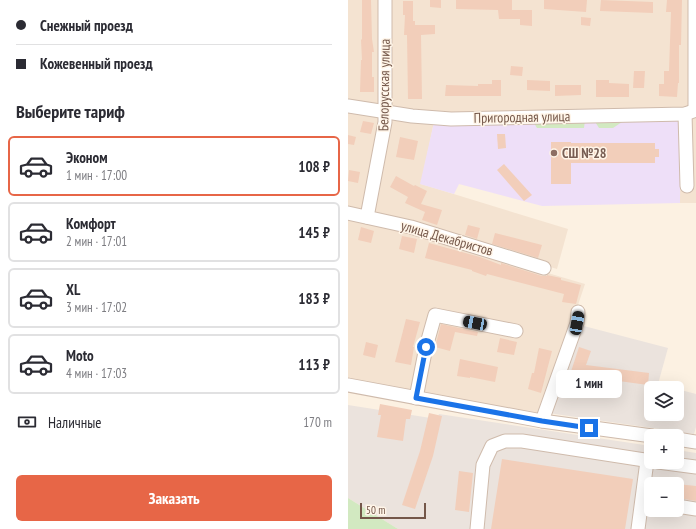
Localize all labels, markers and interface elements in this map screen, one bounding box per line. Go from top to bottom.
text: Снежный проезд [40,16,133,35]
street label: Белорусская улица [374,39,394,131]
text: Кожевенный проезд [40,54,153,73]
text: Выберите тариф [16,100,125,123]
street label: Пригородная улица [474,107,570,127]
place label: СШ №28 [562,144,607,162]
icon: car [18,148,54,184]
text: Эконом [66,148,107,167]
marker: СШ №28 [549,148,559,158]
text: 108 ₽ [298,157,330,176]
text: 1 мин · 17:00 [66,167,127,184]
icon: car [18,214,54,250]
text: Комфорт [66,214,116,233]
street label: улица Декабристов [399,216,495,260]
text: 145 ₽ [298,223,330,242]
text: 2 мин · 17:01 [66,233,127,250]
icon: car [18,280,54,316]
text: XL [66,280,80,299]
text: 183 ₽ [298,289,330,308]
text: 3 мин · 17:02 [66,299,127,316]
car [569,310,585,336]
car [462,315,488,331]
route start [417,338,435,356]
icon: car [18,346,54,382]
text: Moto [66,346,94,365]
text: 113 ₽ [298,355,330,374]
text: 4 мин · 17:03 [66,365,127,382]
callout: 1 мин [556,370,622,398]
text: 1 мин [575,375,603,392]
map controls [644,381,684,517]
button: layers [644,381,684,421]
icon: cash [16,411,38,433]
text: Наличные [48,413,101,432]
text: 170 m [303,414,332,431]
route end [580,419,598,437]
button: + [644,429,684,469]
button: Заказать [16,475,332,521]
button: − [644,477,684,517]
scale bar [360,501,426,520]
text: 50 m [366,503,385,517]

